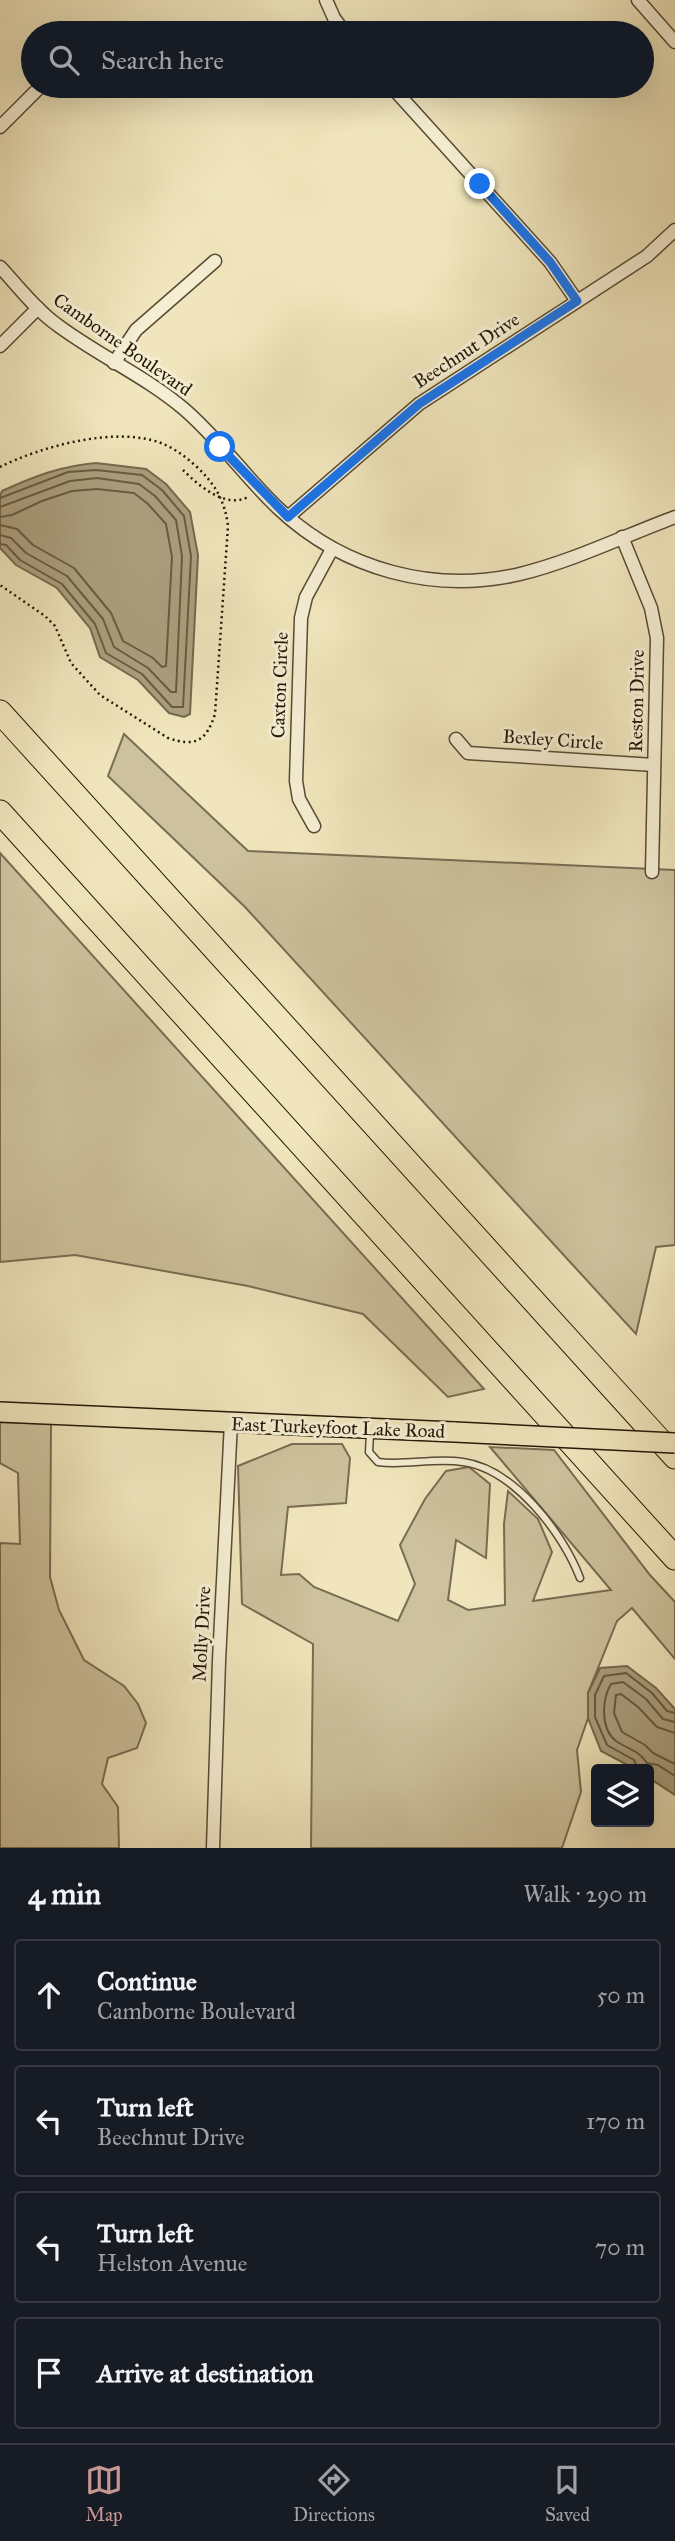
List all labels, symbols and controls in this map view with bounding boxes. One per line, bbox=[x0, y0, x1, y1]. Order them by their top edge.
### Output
search box bbox=[21, 21, 654, 98]
icon: search bbox=[45, 41, 83, 79]
text: Search here bbox=[101, 44, 224, 76]
route end bbox=[464, 168, 495, 199]
street label: Camborne Boulevard bbox=[49, 288, 197, 401]
street label: Beechnut Drive bbox=[409, 308, 524, 393]
route start bbox=[204, 431, 235, 462]
street label: Caxton Circle bbox=[266, 631, 293, 739]
street label: Reston Drive bbox=[624, 649, 649, 753]
street label: Bexley Circle bbox=[502, 725, 604, 754]
street label: East Turkeyfoot Lake Road bbox=[230, 1412, 446, 1443]
street label: Molly Drive bbox=[188, 1585, 215, 1683]
map controls bbox=[591, 1764, 654, 1827]
button: layers bbox=[591, 1764, 654, 1827]
text: 4 min bbox=[28, 1876, 101, 1912]
text: Walk · 290 m bbox=[523, 1880, 647, 1908]
text: Continue bbox=[97, 1965, 197, 1997]
icon: ahead bbox=[30, 1976, 68, 2014]
text: 50 m bbox=[597, 1981, 645, 2009]
text: Camborne Boulevard bbox=[97, 1997, 296, 2025]
text: Turn left bbox=[97, 2091, 193, 2123]
icon: left bbox=[30, 2102, 68, 2140]
text: 170 m bbox=[586, 2107, 645, 2135]
text: Beechnut Drive bbox=[97, 2123, 245, 2151]
text: Turn left bbox=[97, 2217, 193, 2249]
icon: left bbox=[30, 2228, 68, 2266]
text: 70 m bbox=[595, 2233, 645, 2261]
text: Helston Avenue bbox=[97, 2249, 247, 2277]
icon: arrive bbox=[30, 2354, 68, 2392]
text: Arrive at destination bbox=[97, 2357, 314, 2389]
tab: Map bbox=[85, 2461, 123, 2526]
tab: Directions bbox=[293, 2461, 375, 2526]
tab: Saved bbox=[545, 2461, 590, 2526]

